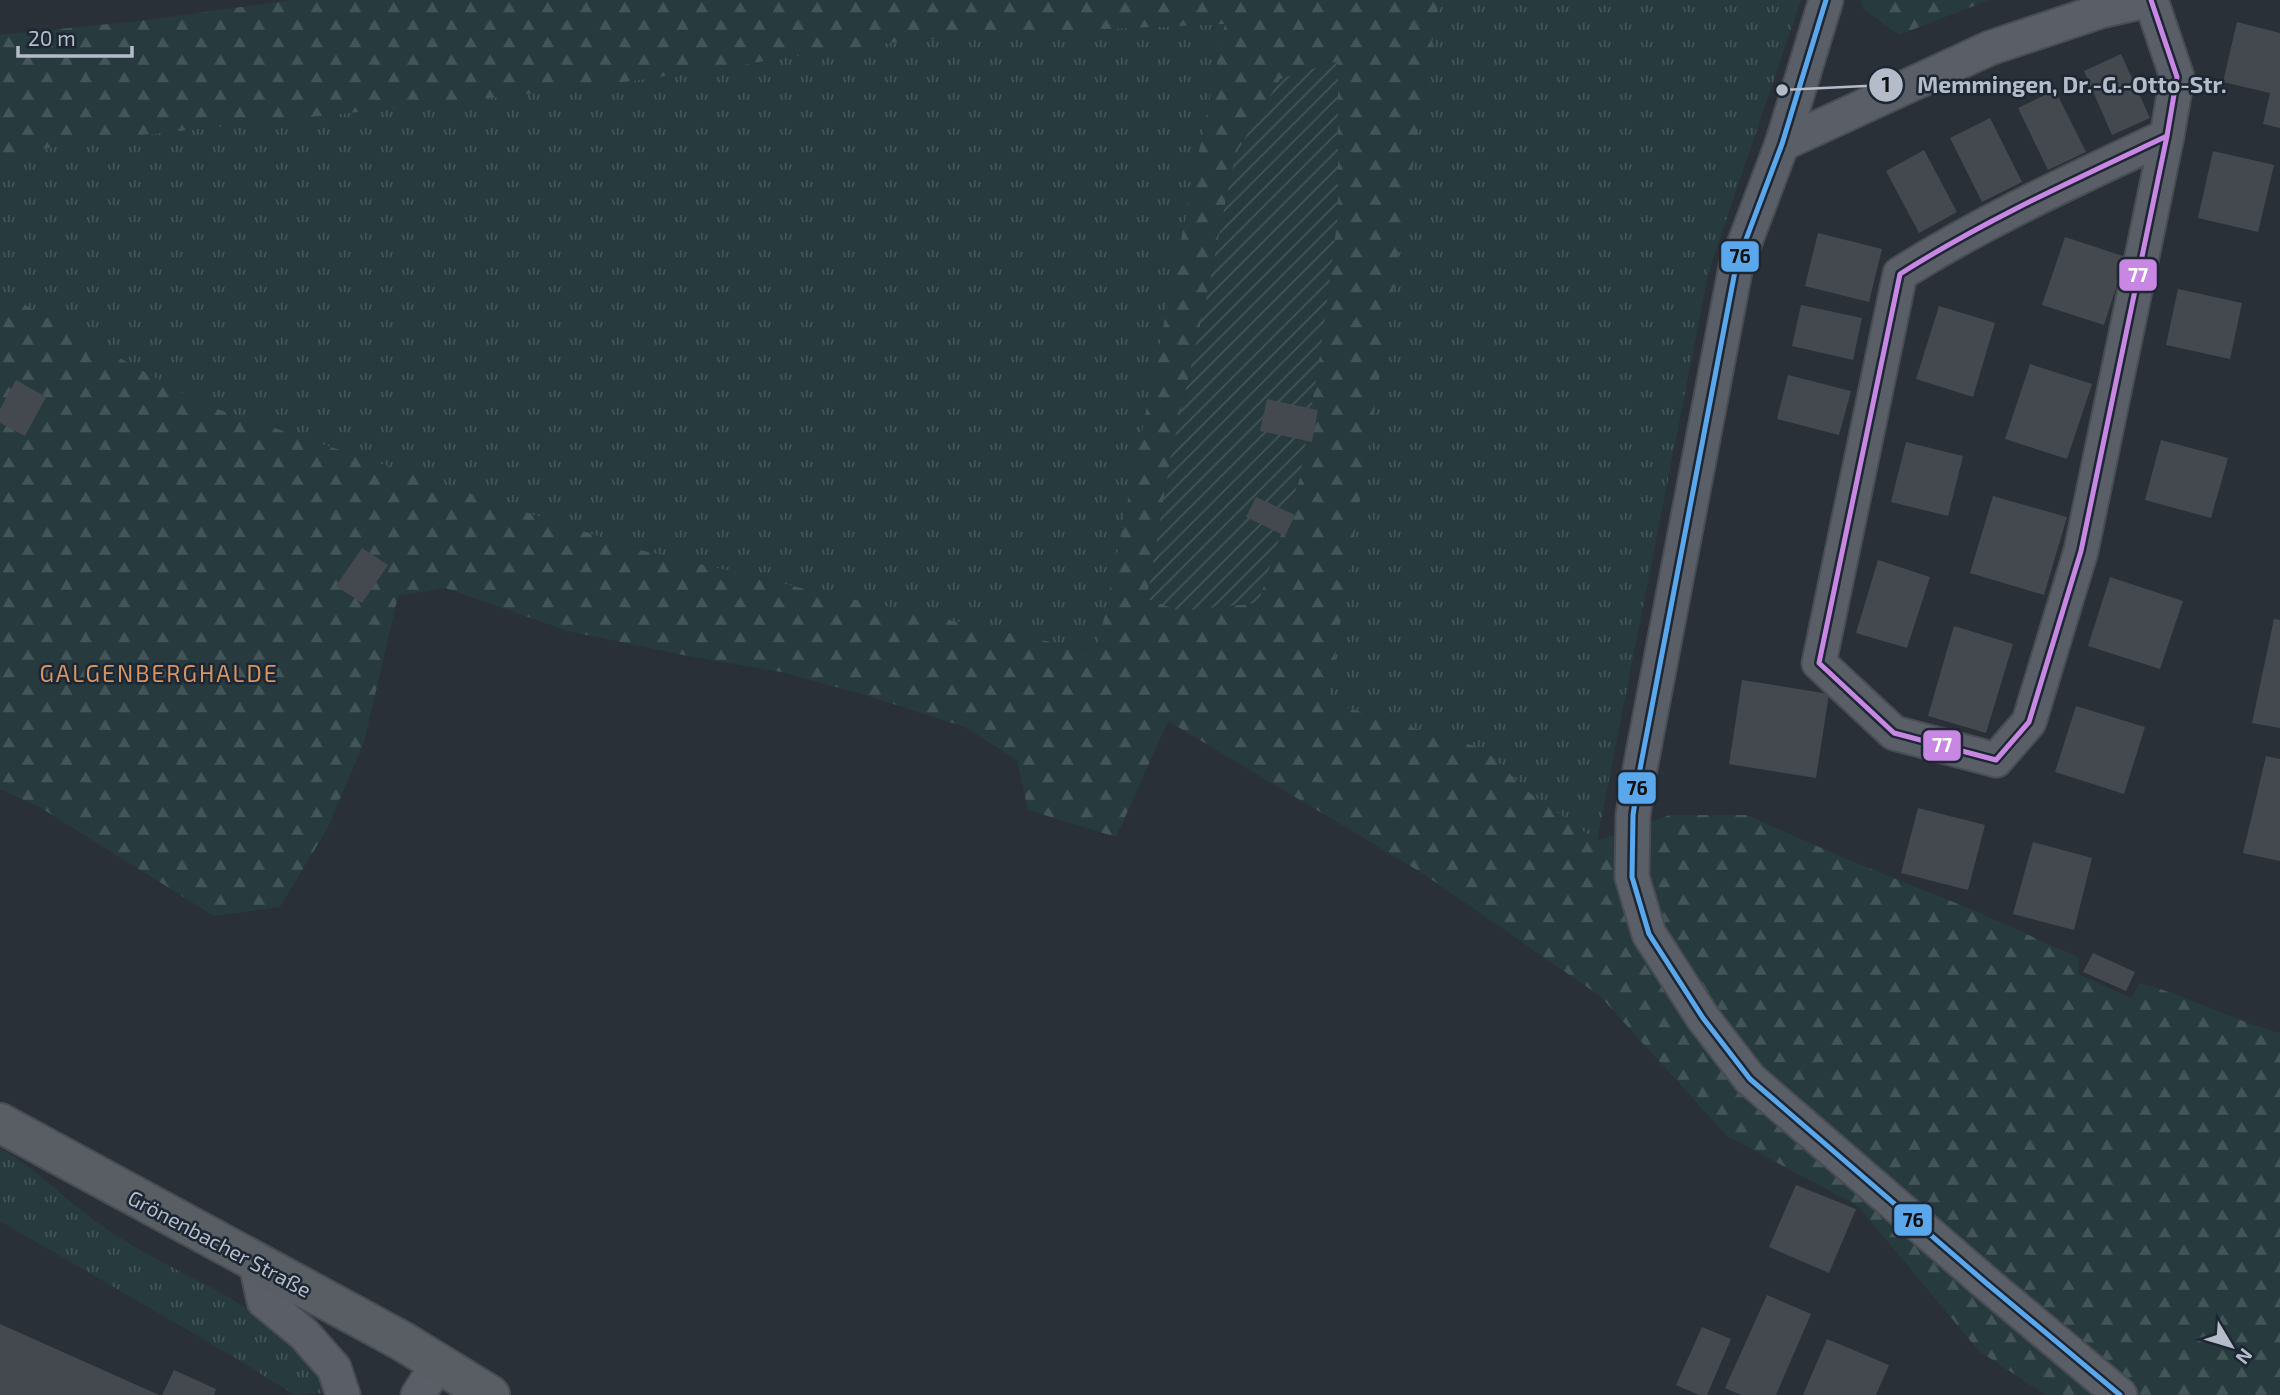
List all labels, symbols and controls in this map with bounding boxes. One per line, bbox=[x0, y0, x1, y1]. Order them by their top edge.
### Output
scale bar bbox=[18, 14, 131, 58]
text: 20 m bbox=[28, 25, 76, 50]
callout: Memmingen, Dr.-G.-Otto-Str. bbox=[1868, 63, 2241, 107]
text: Memmingen, Dr.-G.-Otto-Str. bbox=[1917, 70, 2227, 98]
text: 1 bbox=[1881, 71, 1891, 96]
line badge: 76 bbox=[1720, 240, 1760, 273]
text: 76 bbox=[1729, 244, 1751, 267]
line badge: 77 bbox=[2118, 258, 2158, 292]
text: 77 bbox=[2128, 263, 2148, 286]
district label: GALGENBERGHALDE bbox=[39, 659, 279, 687]
line badge: 77 bbox=[1922, 729, 1962, 762]
text: 77 bbox=[1932, 733, 1952, 756]
line badge: 76 bbox=[1617, 771, 1657, 805]
text: 76 bbox=[1626, 776, 1648, 799]
street label: Grönenbacher Straße bbox=[124, 1184, 316, 1302]
line badge: 76 bbox=[1893, 1203, 1933, 1237]
text: 76 bbox=[1902, 1208, 1924, 1231]
north arrow bbox=[2196, 1311, 2266, 1381]
text: N bbox=[2232, 1344, 2258, 1369]

